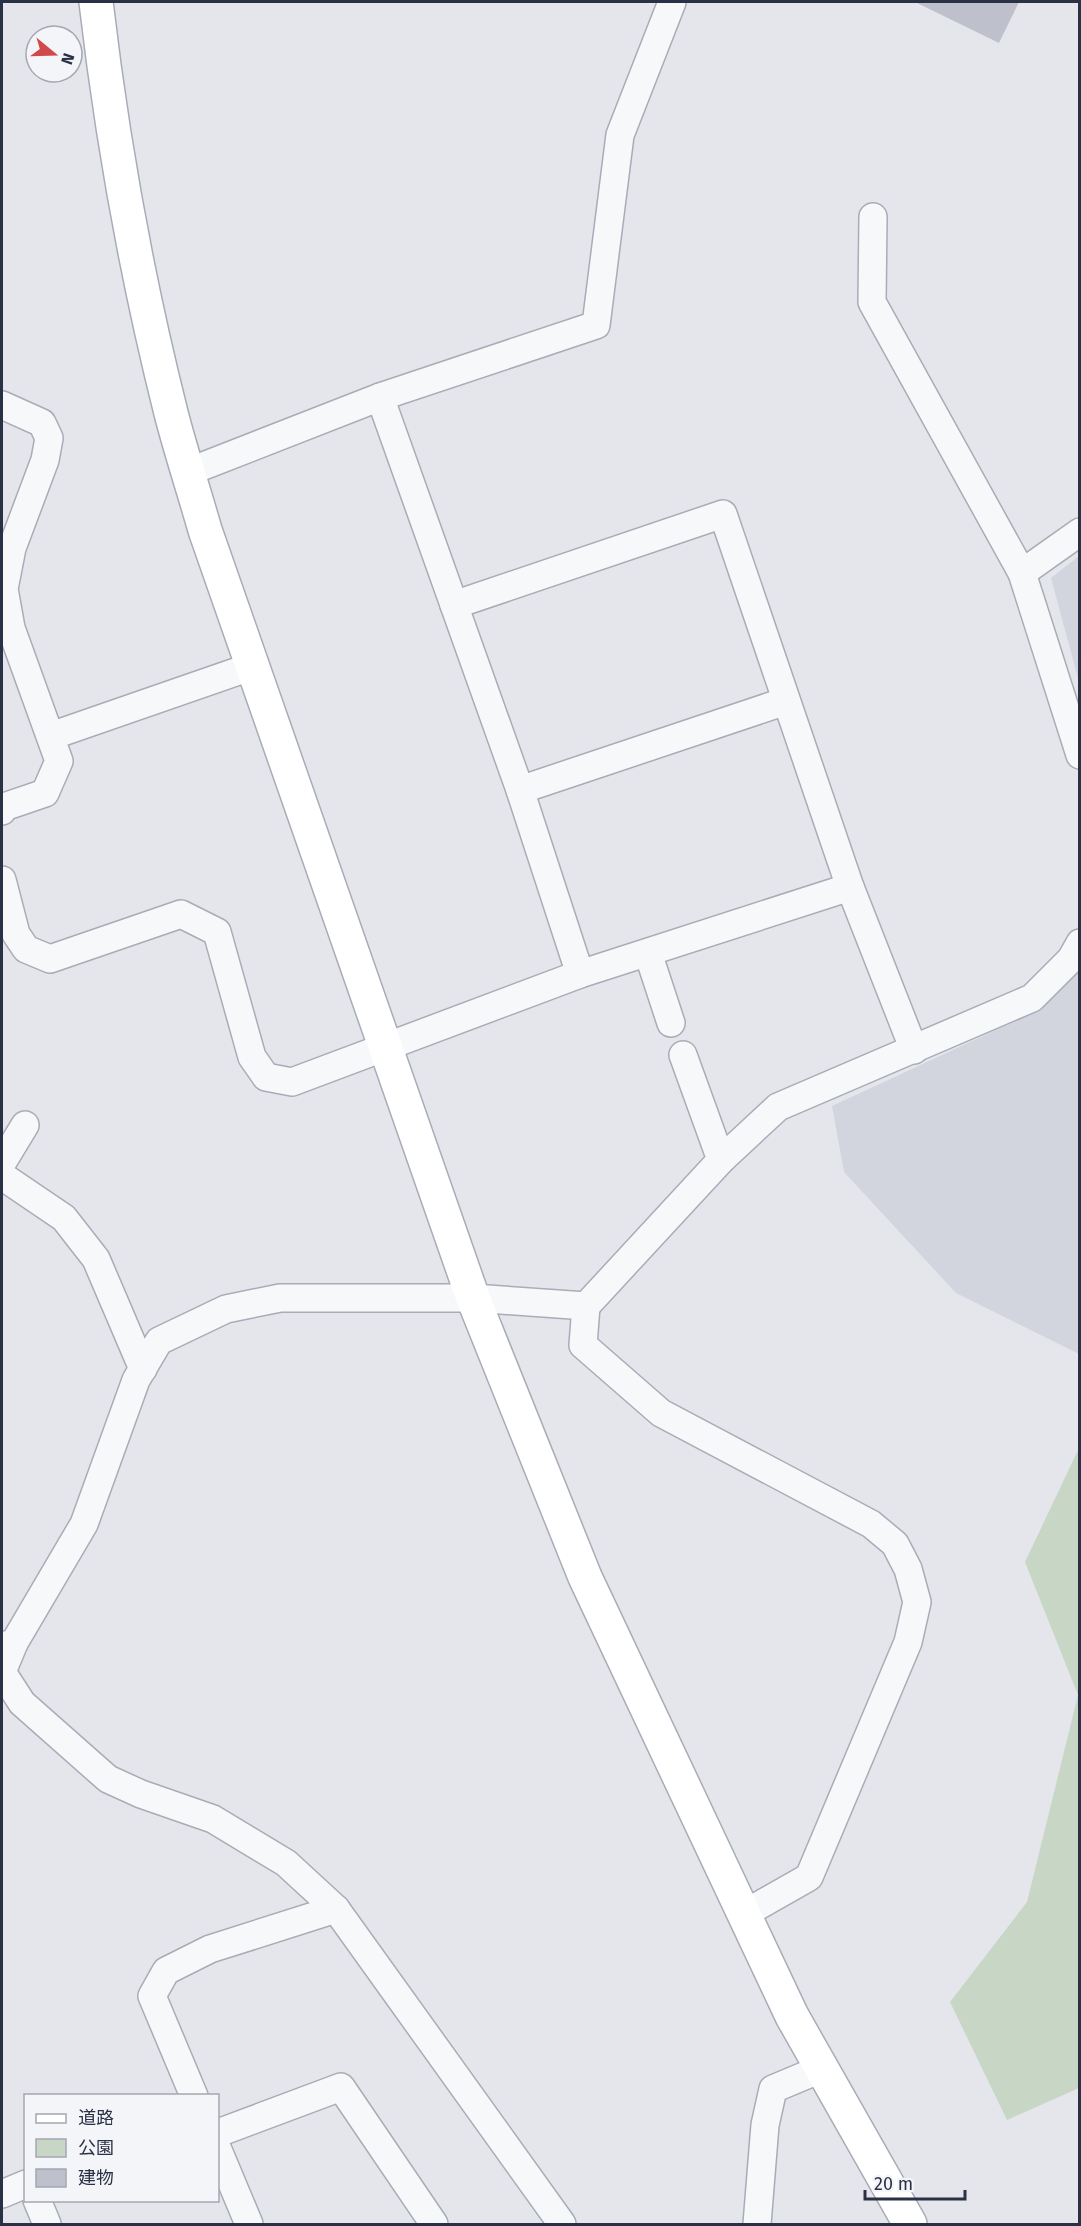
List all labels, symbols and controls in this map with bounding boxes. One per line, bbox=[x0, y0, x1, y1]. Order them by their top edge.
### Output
north arrow bbox=[24, 24, 84, 84]
text: N bbox=[57, 51, 78, 67]
legend bbox=[24, 2094, 219, 2202]
text: 道路 bbox=[78, 2107, 114, 2129]
text: 公園 bbox=[78, 2137, 114, 2159]
scale bar bbox=[865, 2163, 966, 2201]
text: 建物 bbox=[78, 2167, 114, 2189]
text: 20 m bbox=[874, 2173, 913, 2195]

